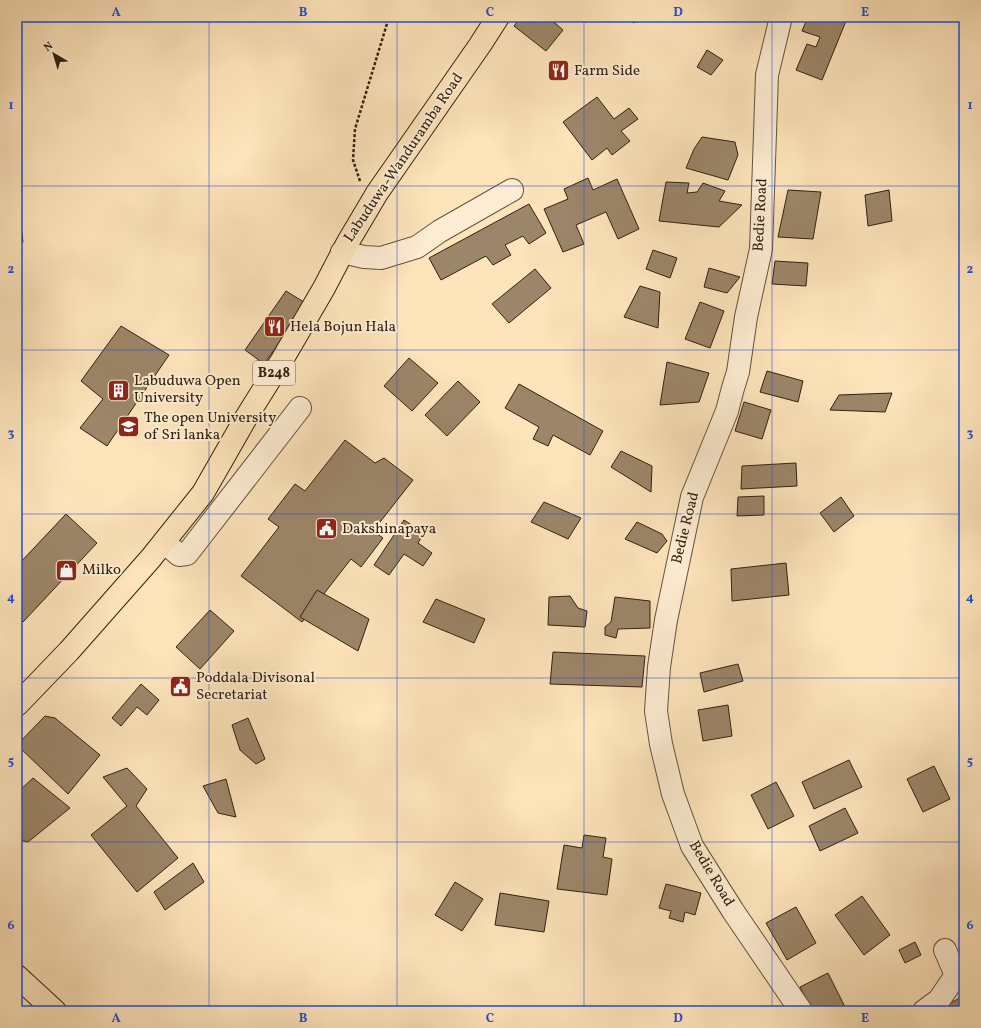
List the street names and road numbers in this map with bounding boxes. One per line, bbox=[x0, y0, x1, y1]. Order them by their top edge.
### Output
street label: Labuduwa-Wanduramba Road bbox=[339, 69, 469, 247]
street label: Bedie Road bbox=[749, 178, 773, 252]
road number: B248 bbox=[253, 361, 295, 385]
street label: Bedie Road bbox=[667, 490, 705, 566]
street label: Bedie Road bbox=[683, 837, 739, 911]

